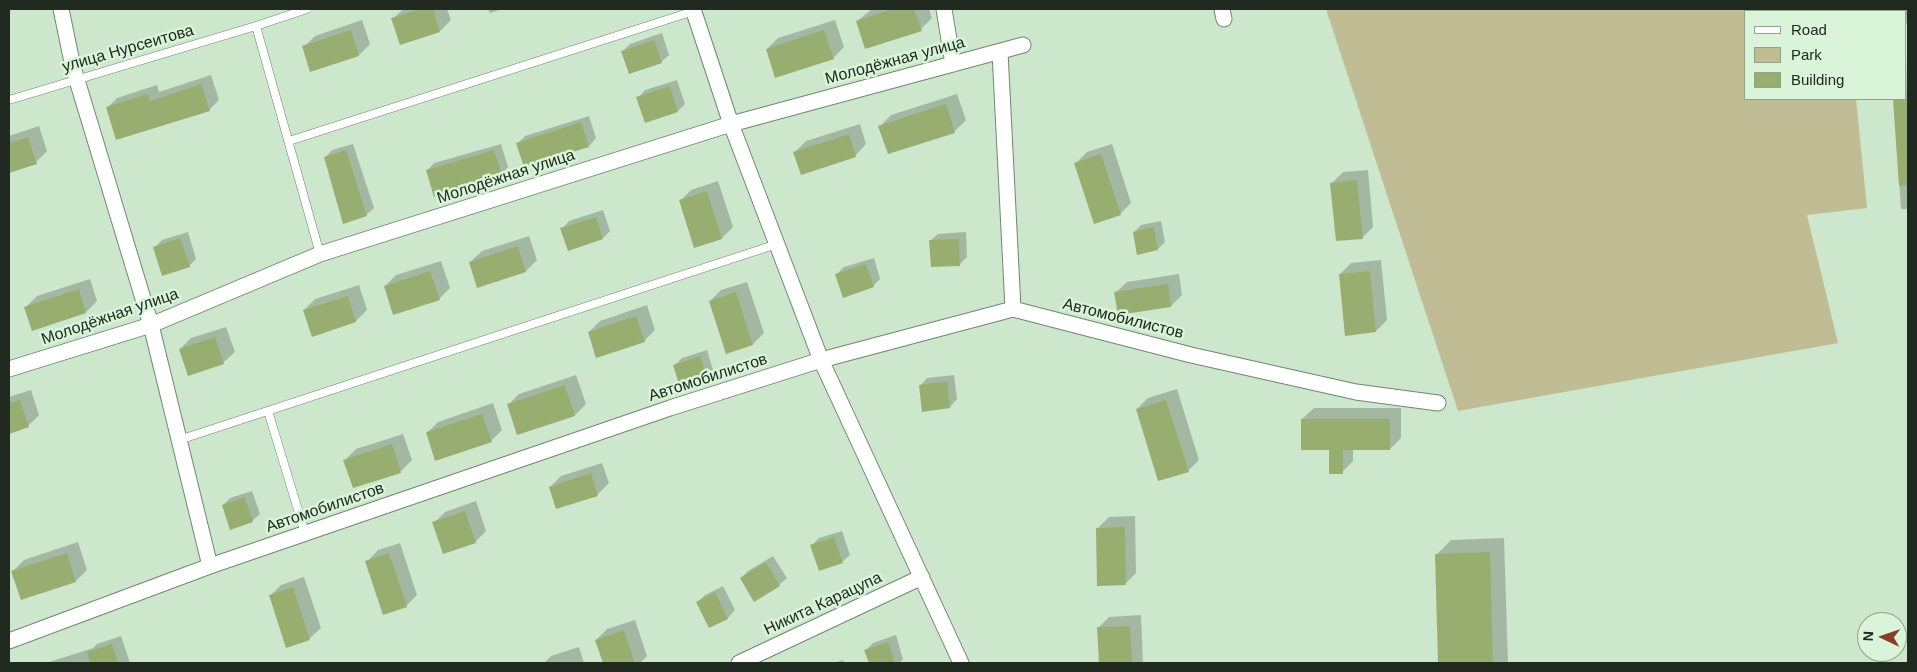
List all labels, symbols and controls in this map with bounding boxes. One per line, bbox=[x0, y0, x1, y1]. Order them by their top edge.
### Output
legend bbox=[1744, 10, 1907, 100]
street label: улица Нурсеитова bbox=[60, 21, 196, 77]
text: Road bbox=[1791, 21, 1827, 38]
street label: Молодёжная улица bbox=[823, 33, 967, 89]
text: Park bbox=[1791, 46, 1822, 63]
text: Building bbox=[1791, 71, 1844, 88]
street label: Молодёжная улица bbox=[435, 146, 577, 208]
street label: Молодёжная улица bbox=[39, 285, 181, 349]
street label: Автомобилистов bbox=[1061, 295, 1185, 343]
street label: Автомобилистов bbox=[646, 350, 770, 406]
street label: Автомобилистов bbox=[263, 479, 387, 537]
street label: Никита Карацупа bbox=[761, 568, 885, 640]
north arrow bbox=[1857, 612, 1907, 662]
text: N bbox=[1860, 631, 1876, 642]

